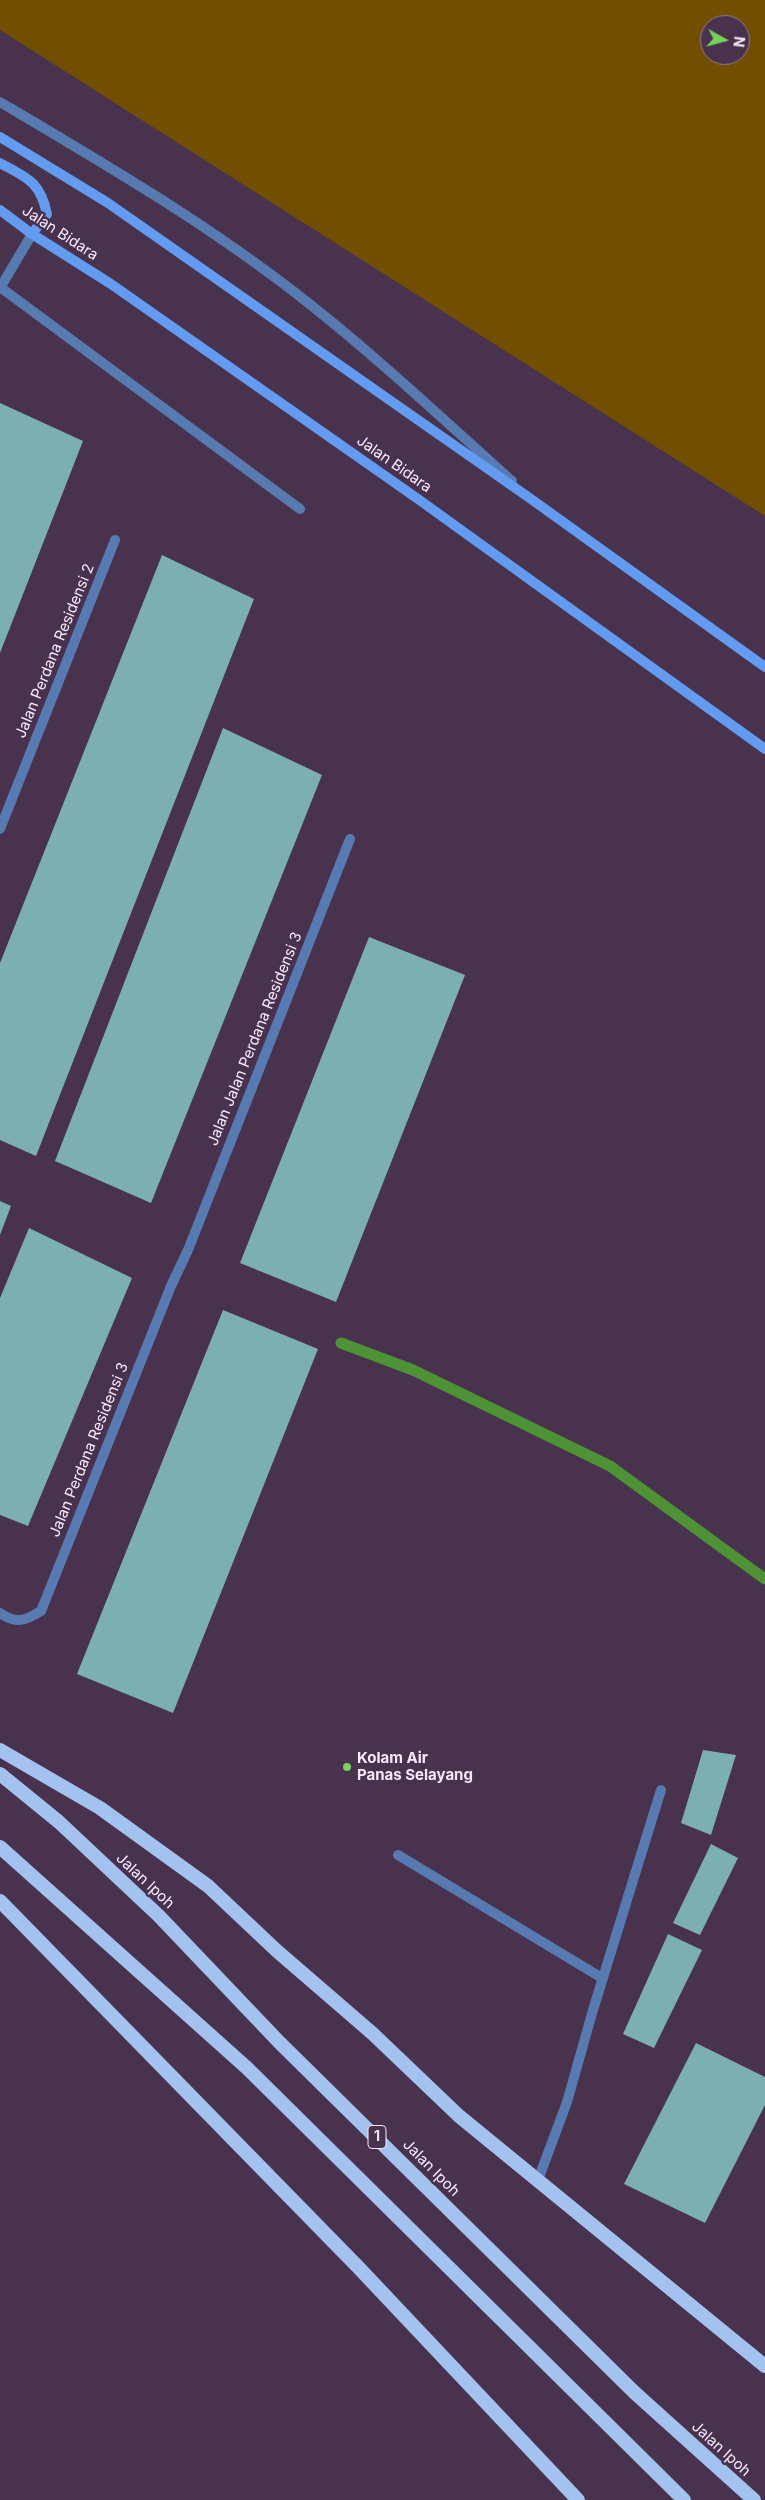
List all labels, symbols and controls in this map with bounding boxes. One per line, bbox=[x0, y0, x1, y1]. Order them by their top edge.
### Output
north arrow bbox=[700, 15, 750, 65]
text: N bbox=[730, 35, 748, 48]
street label: Jalan Bidara bbox=[19, 202, 101, 264]
street label: Jalan Bidara bbox=[353, 432, 435, 496]
street label: Jalan Perdana Residensi 2 bbox=[12, 561, 98, 741]
street label: Jalan Jalan Perdana Residensi 3 bbox=[204, 930, 306, 1148]
street label: Jalan Perdana Residensi 3 bbox=[46, 1360, 132, 1540]
place label: Kolam Air Panas Selayang bbox=[357, 1749, 473, 1784]
marker: Kolam Air Panas Selayang bbox=[341, 1761, 353, 1773]
street label: Jalan Ipoh bbox=[112, 1849, 178, 1913]
road number: 1 bbox=[368, 2126, 386, 2148]
street label: Jalan Ipoh bbox=[399, 2136, 463, 2200]
street label: Jalan Ipoh bbox=[688, 2418, 754, 2480]

